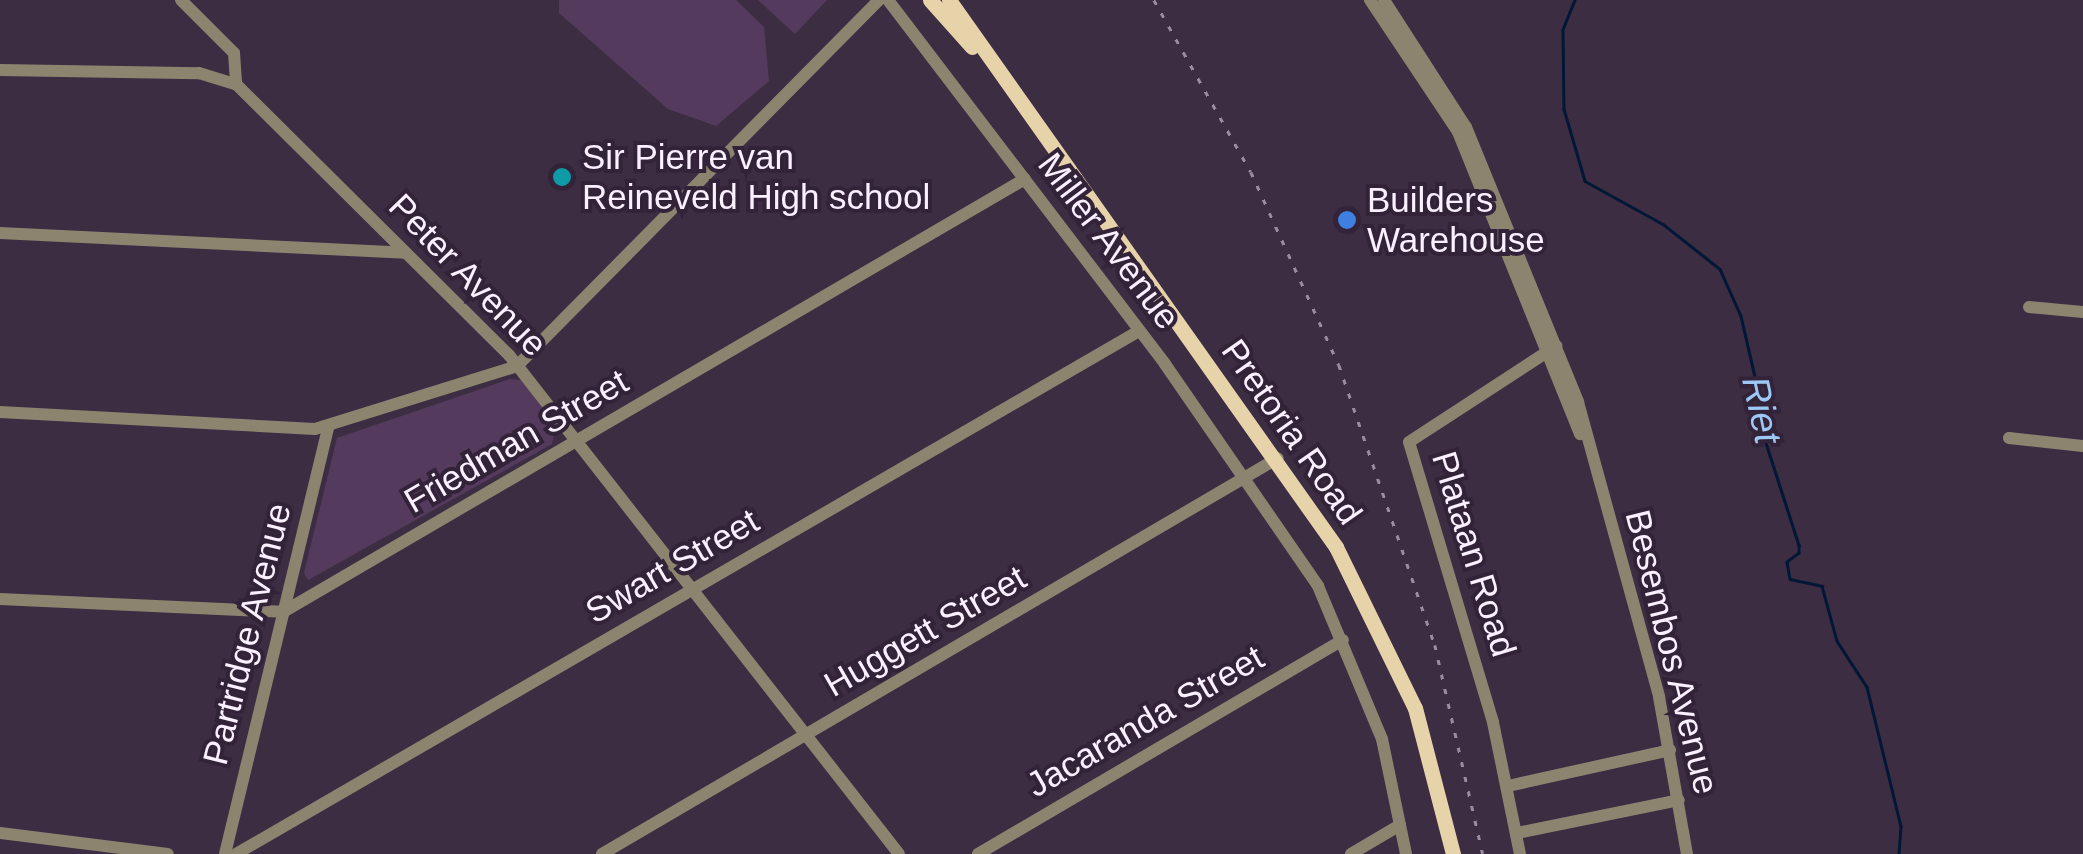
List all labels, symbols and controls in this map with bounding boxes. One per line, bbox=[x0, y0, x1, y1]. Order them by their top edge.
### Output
place label: Sir Pierre van Reineveld High school bbox=[582, 136, 930, 218]
street label: Miller Avenue bbox=[1029, 144, 1189, 338]
marker: Sir Pierre van Reineveld High school bbox=[551, 166, 573, 188]
place label: Builders Warehouse bbox=[1367, 179, 1545, 261]
street label: Peter Avenue bbox=[379, 184, 557, 366]
marker: Builders Warehouse bbox=[1336, 209, 1358, 231]
street label: Pretoria Road bbox=[1213, 332, 1371, 532]
street label: Friedman Street bbox=[397, 360, 635, 522]
water label: Riet bbox=[1732, 372, 1790, 448]
street label: Plataan Road bbox=[1423, 446, 1525, 662]
street label: Partridge Avenue bbox=[194, 498, 300, 770]
street label: Swart Street bbox=[578, 500, 766, 632]
street label: Besembos Avenue bbox=[1616, 505, 1728, 799]
street label: Huggett Street bbox=[817, 556, 1033, 706]
street label: Jacaranda Street bbox=[1019, 636, 1271, 806]

